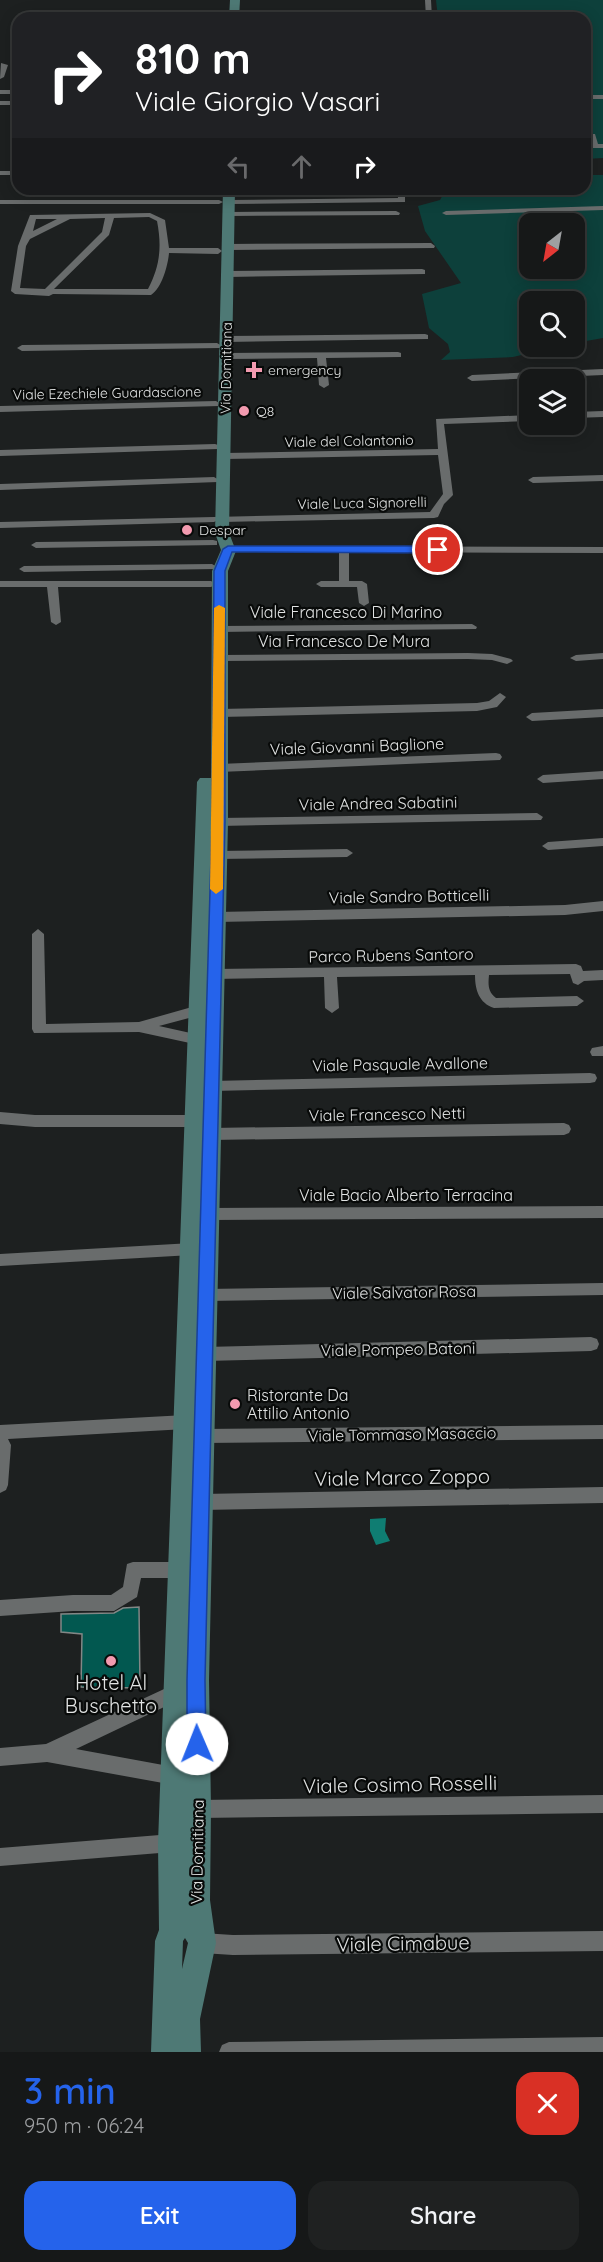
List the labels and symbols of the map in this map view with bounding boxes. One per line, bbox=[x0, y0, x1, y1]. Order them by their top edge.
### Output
north arrow bbox=[519, 213, 585, 279]
street label: Via Domitiana bbox=[216, 322, 236, 414]
marker: emergency bbox=[245, 361, 263, 379]
place label: emergency bbox=[268, 361, 341, 379]
street label: Viale Ezechiele Guardascione bbox=[13, 382, 201, 404]
place label: Q8 bbox=[256, 402, 274, 420]
marker: Q8 bbox=[237, 404, 251, 418]
street label: Viale del Colantonio bbox=[284, 431, 414, 451]
street label: Viale Luca Signorelli bbox=[297, 493, 427, 513]
place label: Despar bbox=[199, 521, 247, 539]
marker: Despar bbox=[180, 523, 194, 537]
pin bbox=[412, 524, 463, 575]
street label: Viale Francesco Di Marino bbox=[250, 602, 442, 622]
street label: Via Francesco De Mura bbox=[258, 631, 430, 651]
street label: Viale Giovanni Baglione bbox=[270, 733, 444, 759]
street label: Viale Andrea Sabatini bbox=[299, 792, 457, 814]
street label: Viale Sandro Botticelli bbox=[329, 885, 489, 907]
street label: Parco Rubens Santoro bbox=[308, 944, 474, 966]
street label: Viale Pasquale Avallone bbox=[312, 1052, 488, 1076]
street label: Viale Francesco Netti bbox=[309, 1103, 465, 1125]
street label: Viale Bacio Alberto Terracina bbox=[299, 1185, 513, 1205]
street label: Viale Salvator Rosa bbox=[332, 1281, 476, 1303]
street label: Viale Pompeo Batoni bbox=[320, 1338, 476, 1360]
place label: Ristorante Da Attilio Antonio bbox=[247, 1385, 350, 1423]
marker: Ristorante Da Attilio Antonio bbox=[228, 1397, 242, 1411]
street label: Viale Tommaso Masaccio bbox=[308, 1422, 496, 1446]
street label: Viale Marco Zoppo bbox=[314, 1463, 490, 1491]
marker: Hotel Al Buschetto bbox=[104, 1654, 118, 1668]
place label: Hotel Al Buschetto bbox=[65, 1670, 157, 1718]
position arrow bbox=[165, 1712, 229, 1776]
street label: Viale Cosimo Rosselli bbox=[303, 1770, 497, 1798]
street label: Via Domitiana bbox=[186, 1799, 208, 1905]
street label: Viale Cimabue bbox=[336, 1929, 470, 1957]

